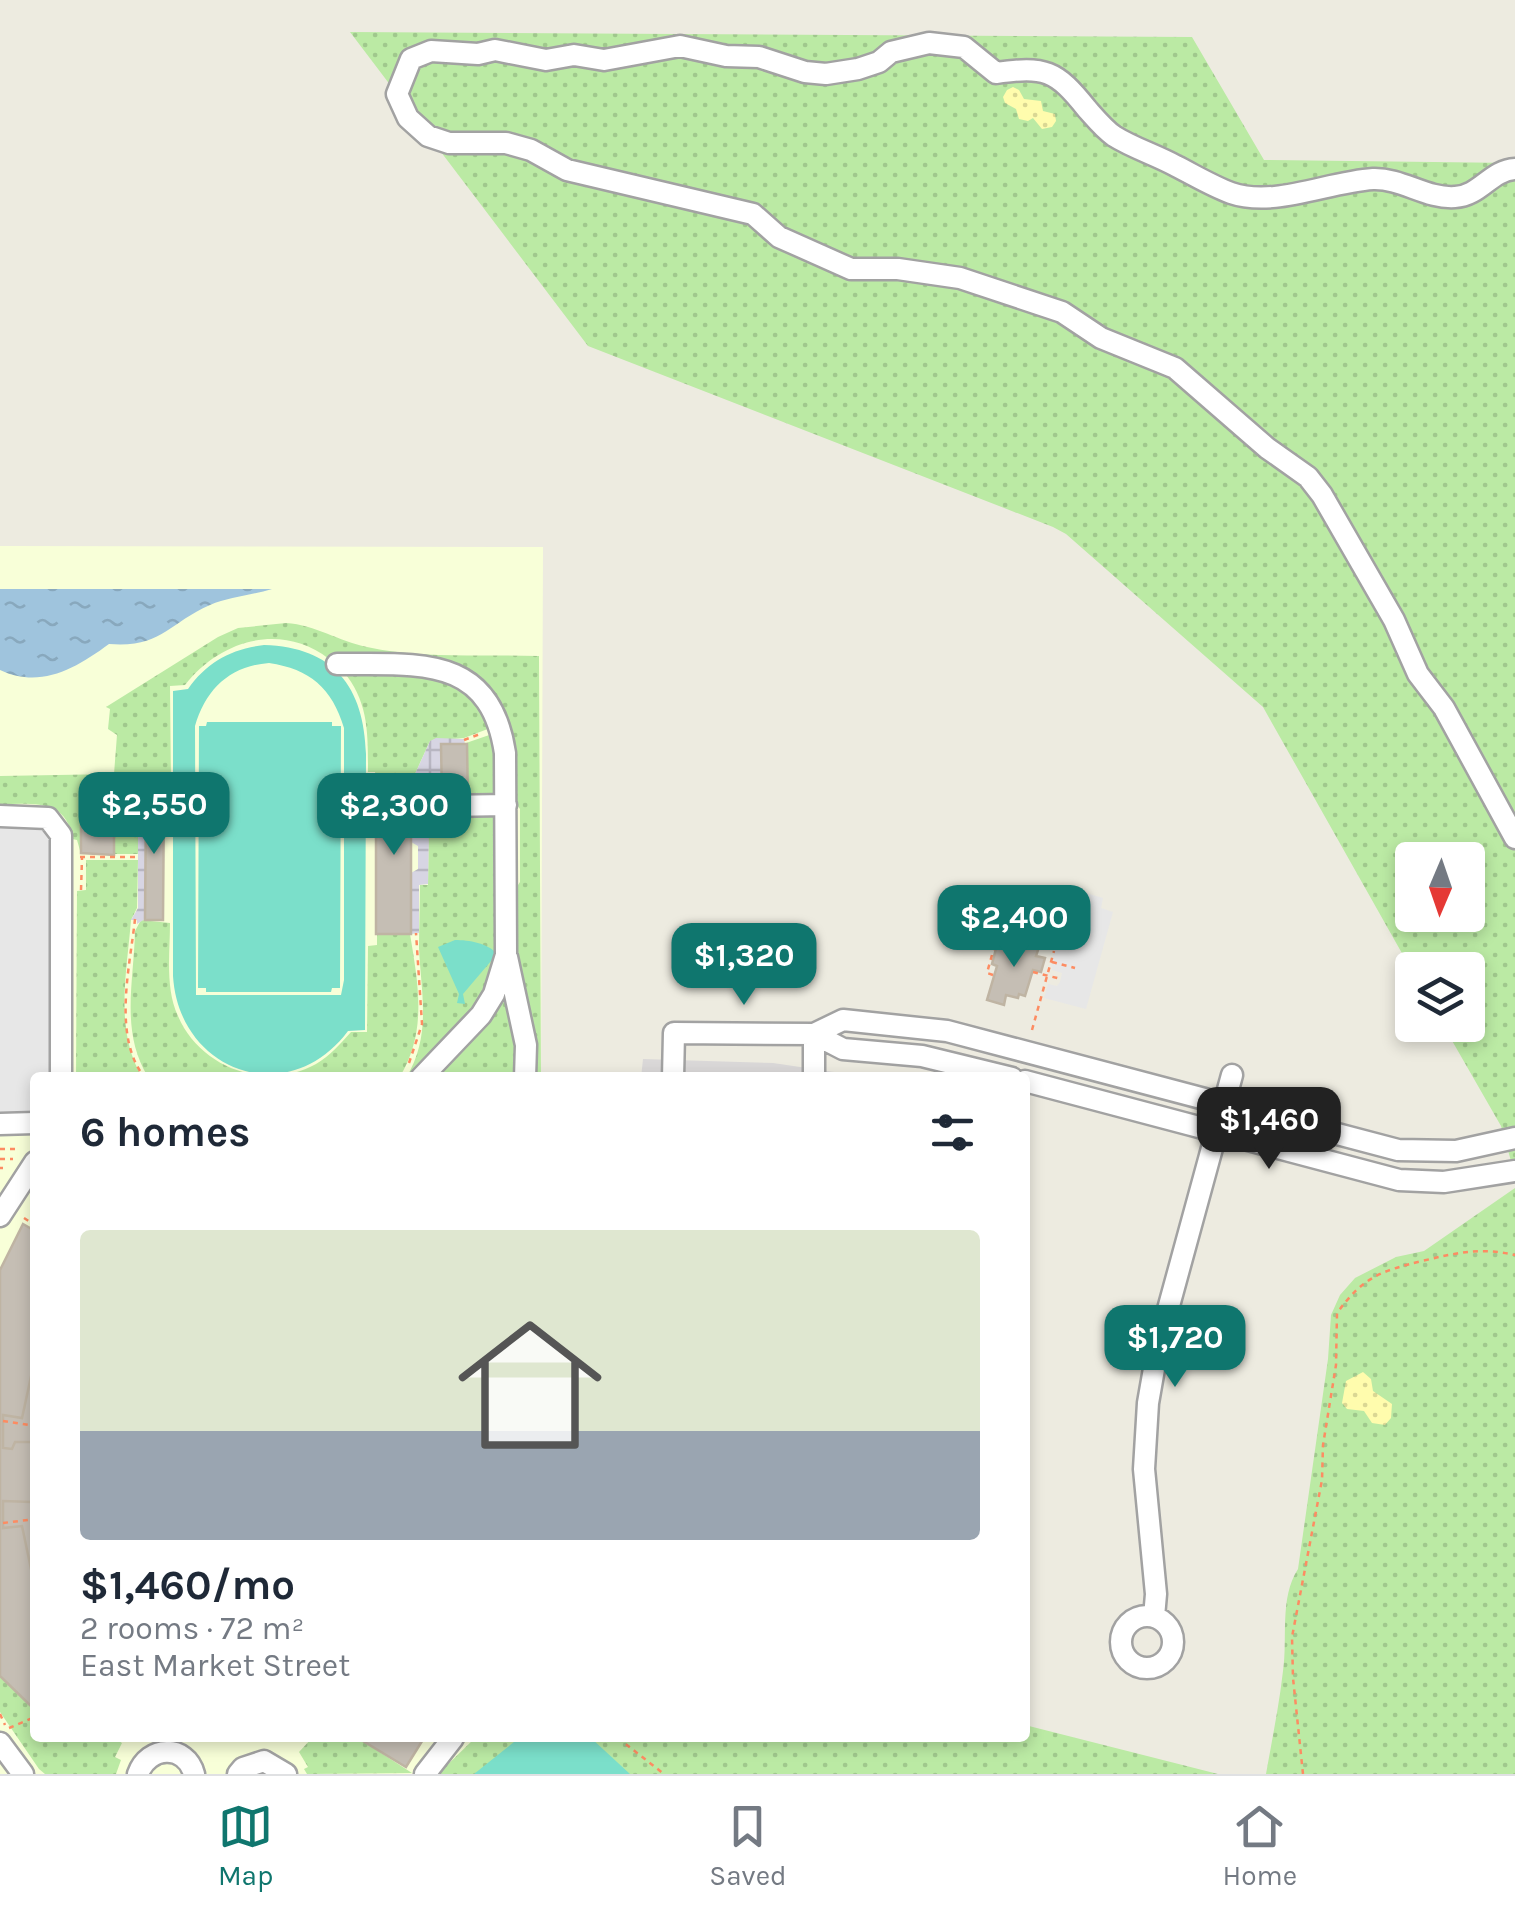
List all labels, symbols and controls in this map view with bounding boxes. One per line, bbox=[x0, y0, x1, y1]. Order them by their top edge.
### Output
pin: $2,550 bbox=[73, 772, 235, 857]
pin: $2,300 bbox=[313, 773, 475, 858]
text: $2,550 bbox=[101, 786, 208, 823]
text: $2,300 bbox=[339, 787, 449, 824]
north arrow bbox=[1395, 842, 1485, 932]
map controls bbox=[1395, 842, 1485, 1042]
pin: $2,400 bbox=[933, 885, 1095, 970]
text: $2,400 bbox=[959, 899, 1069, 936]
pin: $1,320 bbox=[663, 923, 825, 1008]
text: $1,320 bbox=[693, 937, 795, 974]
button: layers bbox=[1395, 952, 1485, 1042]
pin: $1,460 bbox=[1188, 1087, 1350, 1172]
text: $1,460 bbox=[1219, 1101, 1319, 1138]
icon: filters bbox=[925, 1105, 980, 1160]
text: 6 homes bbox=[80, 1107, 250, 1157]
icon: home bbox=[440, 1295, 620, 1475]
pin: $1,720 bbox=[1094, 1305, 1256, 1390]
text: $1,720 bbox=[1126, 1319, 1224, 1356]
text: $1,460/mo bbox=[80, 1560, 295, 1610]
text: 2 rooms · 72 m² bbox=[80, 1610, 304, 1647]
text: East Market Street bbox=[80, 1647, 350, 1684]
tab: Map bbox=[218, 1799, 273, 1892]
tab: Saved bbox=[709, 1799, 787, 1892]
tab: Home bbox=[1222, 1799, 1297, 1892]

